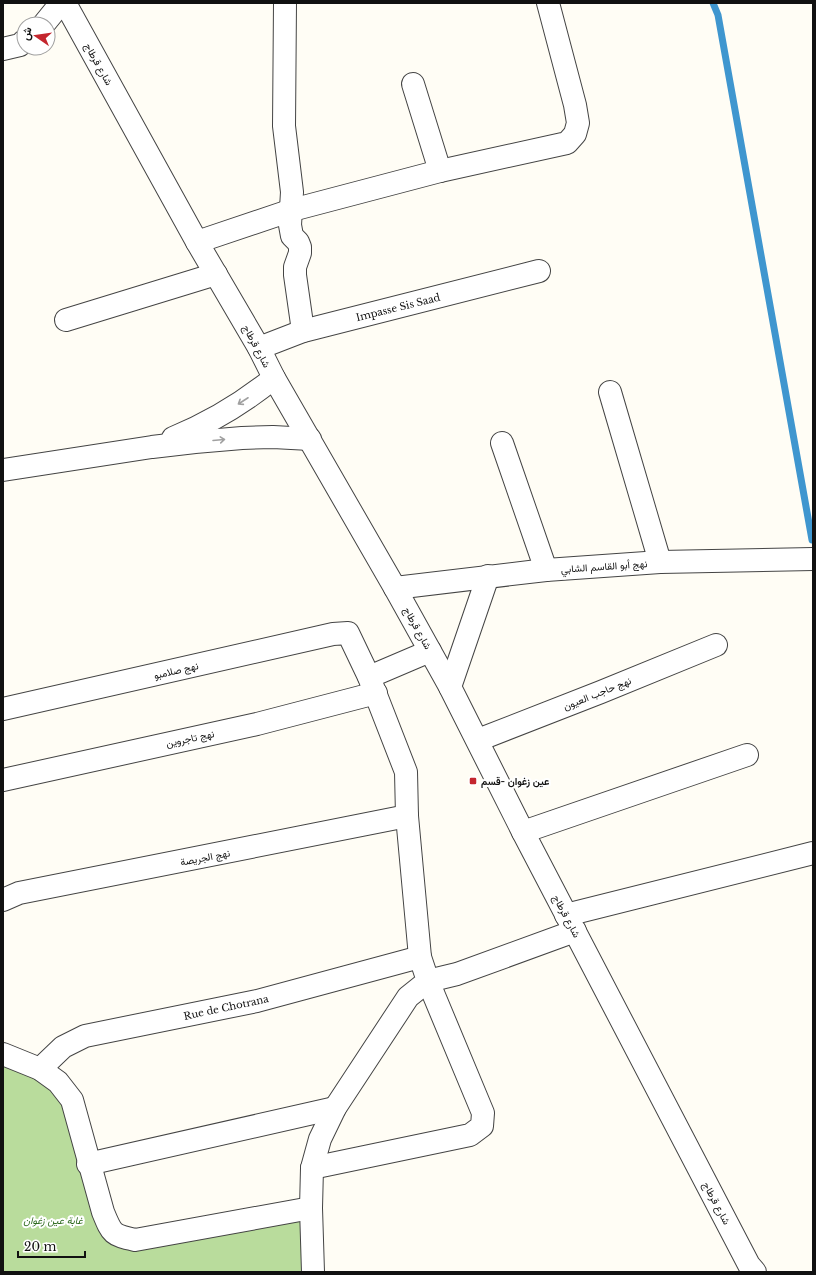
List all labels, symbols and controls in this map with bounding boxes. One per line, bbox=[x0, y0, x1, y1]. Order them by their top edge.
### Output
north arrow bbox=[16, 16, 56, 56]
text: ش bbox=[18, 26, 35, 42]
street label: شارع قرطاج bbox=[82, 41, 116, 88]
street label: Impasse Sis Saad bbox=[355, 291, 442, 324]
street label: شارع قرطاج bbox=[240, 323, 273, 370]
one-way arrow bbox=[237, 398, 249, 406]
one-way arrow bbox=[212, 436, 225, 444]
street label: نهج أبو القاسم الشابي bbox=[560, 557, 648, 578]
street label: شارع قرطاج bbox=[401, 605, 435, 652]
street label: نهج صلامبو bbox=[153, 659, 200, 682]
street label: نهج حاجب العيون bbox=[561, 674, 633, 713]
street label: نهج تاجروين bbox=[165, 727, 216, 750]
place label: عين زغوان -قسم bbox=[481, 775, 549, 788]
marker: عين زغوان -قسم bbox=[468, 776, 478, 786]
street label: نهج الجريصة bbox=[179, 846, 231, 869]
street label: شارع قرطاج bbox=[550, 893, 583, 940]
street label: Rue de Chotrana bbox=[182, 992, 270, 1023]
street label: شارع قرطاج bbox=[700, 1180, 733, 1227]
park label: غابة عين زغوان bbox=[23, 1214, 83, 1227]
scale bar bbox=[18, 1233, 85, 1259]
text: 20 m bbox=[24, 1239, 56, 1254]

